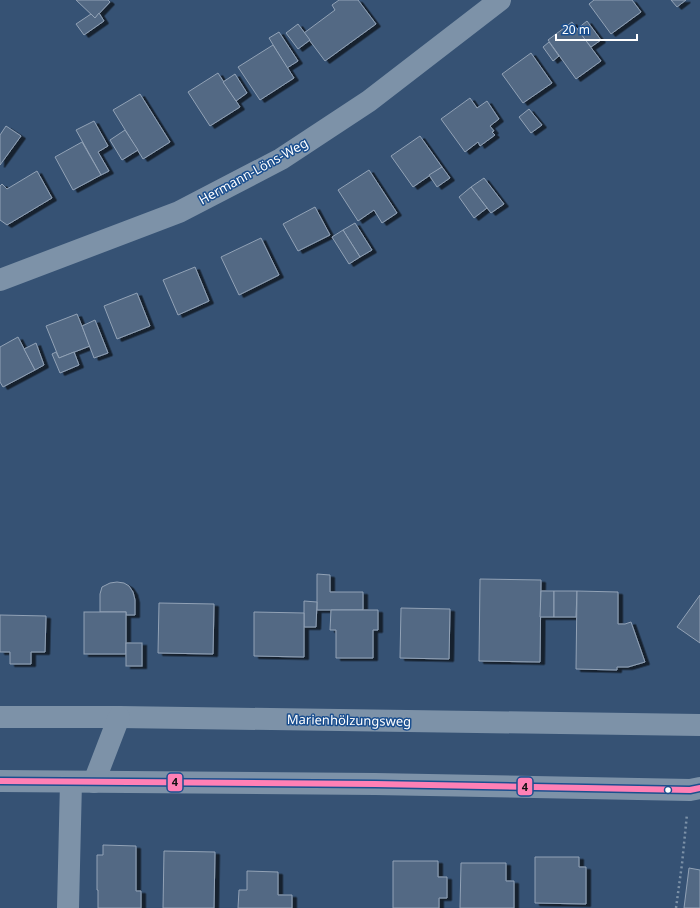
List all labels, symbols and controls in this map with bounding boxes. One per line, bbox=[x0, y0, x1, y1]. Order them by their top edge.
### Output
scale bar bbox=[556, 16, 637, 42]
text: 20 m bbox=[562, 21, 590, 38]
street label: Hermann-Löns-Weg bbox=[195, 133, 311, 209]
street label: Marienhölzungsweg bbox=[287, 710, 411, 730]
line badge: 4 bbox=[167, 773, 183, 792]
text: 4 bbox=[172, 774, 179, 789]
line badge: 4 bbox=[517, 777, 533, 796]
text: 4 bbox=[522, 779, 529, 794]
unlabelled marker bbox=[663, 785, 673, 795]

